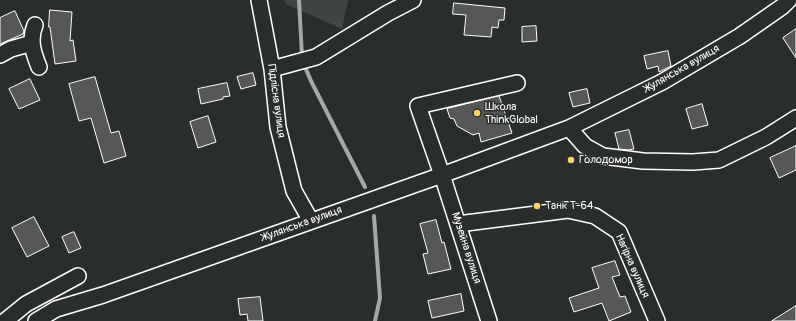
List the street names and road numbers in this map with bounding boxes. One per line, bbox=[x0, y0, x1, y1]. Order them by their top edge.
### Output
street label: Жулянська вулиця bbox=[642, 42, 722, 96]
street label: Підлісна вулиця bbox=[264, 63, 288, 139]
street label: Жулянська вулиця bbox=[260, 203, 344, 245]
street label: Музейна вулиця bbox=[448, 211, 484, 285]
street label: Нагірна вулиця bbox=[612, 232, 652, 300]

